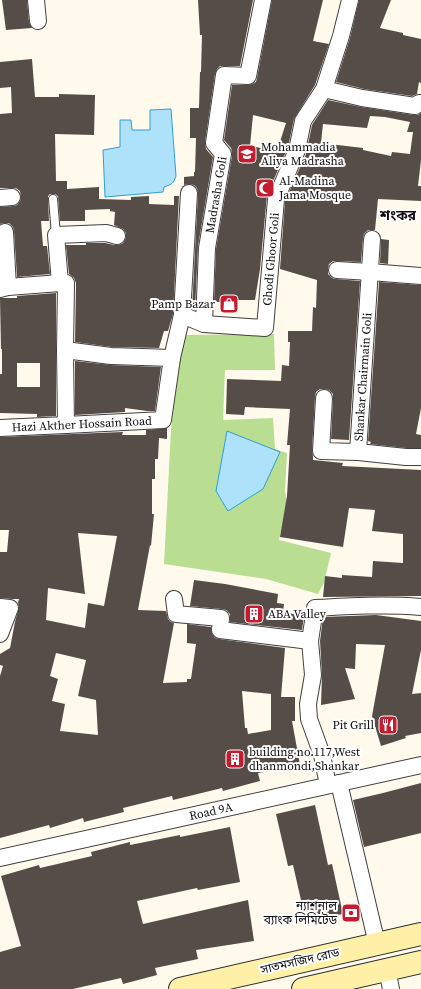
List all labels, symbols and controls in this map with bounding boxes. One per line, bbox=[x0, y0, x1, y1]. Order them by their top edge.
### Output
place label: Mohammadia Aliya Madrasha bbox=[261, 139, 345, 169]
school or university icon: Mohammadia Aliya Madrasha bbox=[236, 143, 258, 165]
street label: Madrasha Goli bbox=[202, 155, 231, 234]
place label: Al-Madina Jama Mosque bbox=[278, 173, 351, 203]
mosque icon: Al-Madina Jama Mosque bbox=[254, 177, 276, 199]
district label: শংকর bbox=[379, 205, 417, 225]
street label: Ghodi Ghoor Goli bbox=[259, 211, 283, 306]
shop icon: Pamp Bazar bbox=[218, 293, 240, 315]
place label: Pamp Bazar bbox=[151, 296, 215, 312]
street label: Shankar Chairmain Goli bbox=[351, 312, 376, 442]
street label: Hazi Akther Hossain Road bbox=[12, 413, 152, 435]
building icon: ABA Valley bbox=[243, 603, 265, 625]
place label: ABA Valley bbox=[268, 606, 327, 622]
restaurant icon: Pit Grill bbox=[377, 714, 399, 736]
place label: Pit Grill bbox=[333, 717, 374, 733]
place label: building no.117,West dhanmondi,Shankar bbox=[249, 744, 360, 774]
building icon: building no.117,West dhanmondi,Shankar bbox=[224, 748, 246, 770]
street label: Road 9A bbox=[188, 799, 234, 824]
place label: ন্যাশনাল ব্যাংক লিমিটেড bbox=[263, 898, 337, 928]
bank icon: ন্যাশনাল ব্যাংক লিমিটেড bbox=[340, 902, 362, 924]
street label: সাতমসজিদ রোড bbox=[258, 944, 341, 978]

